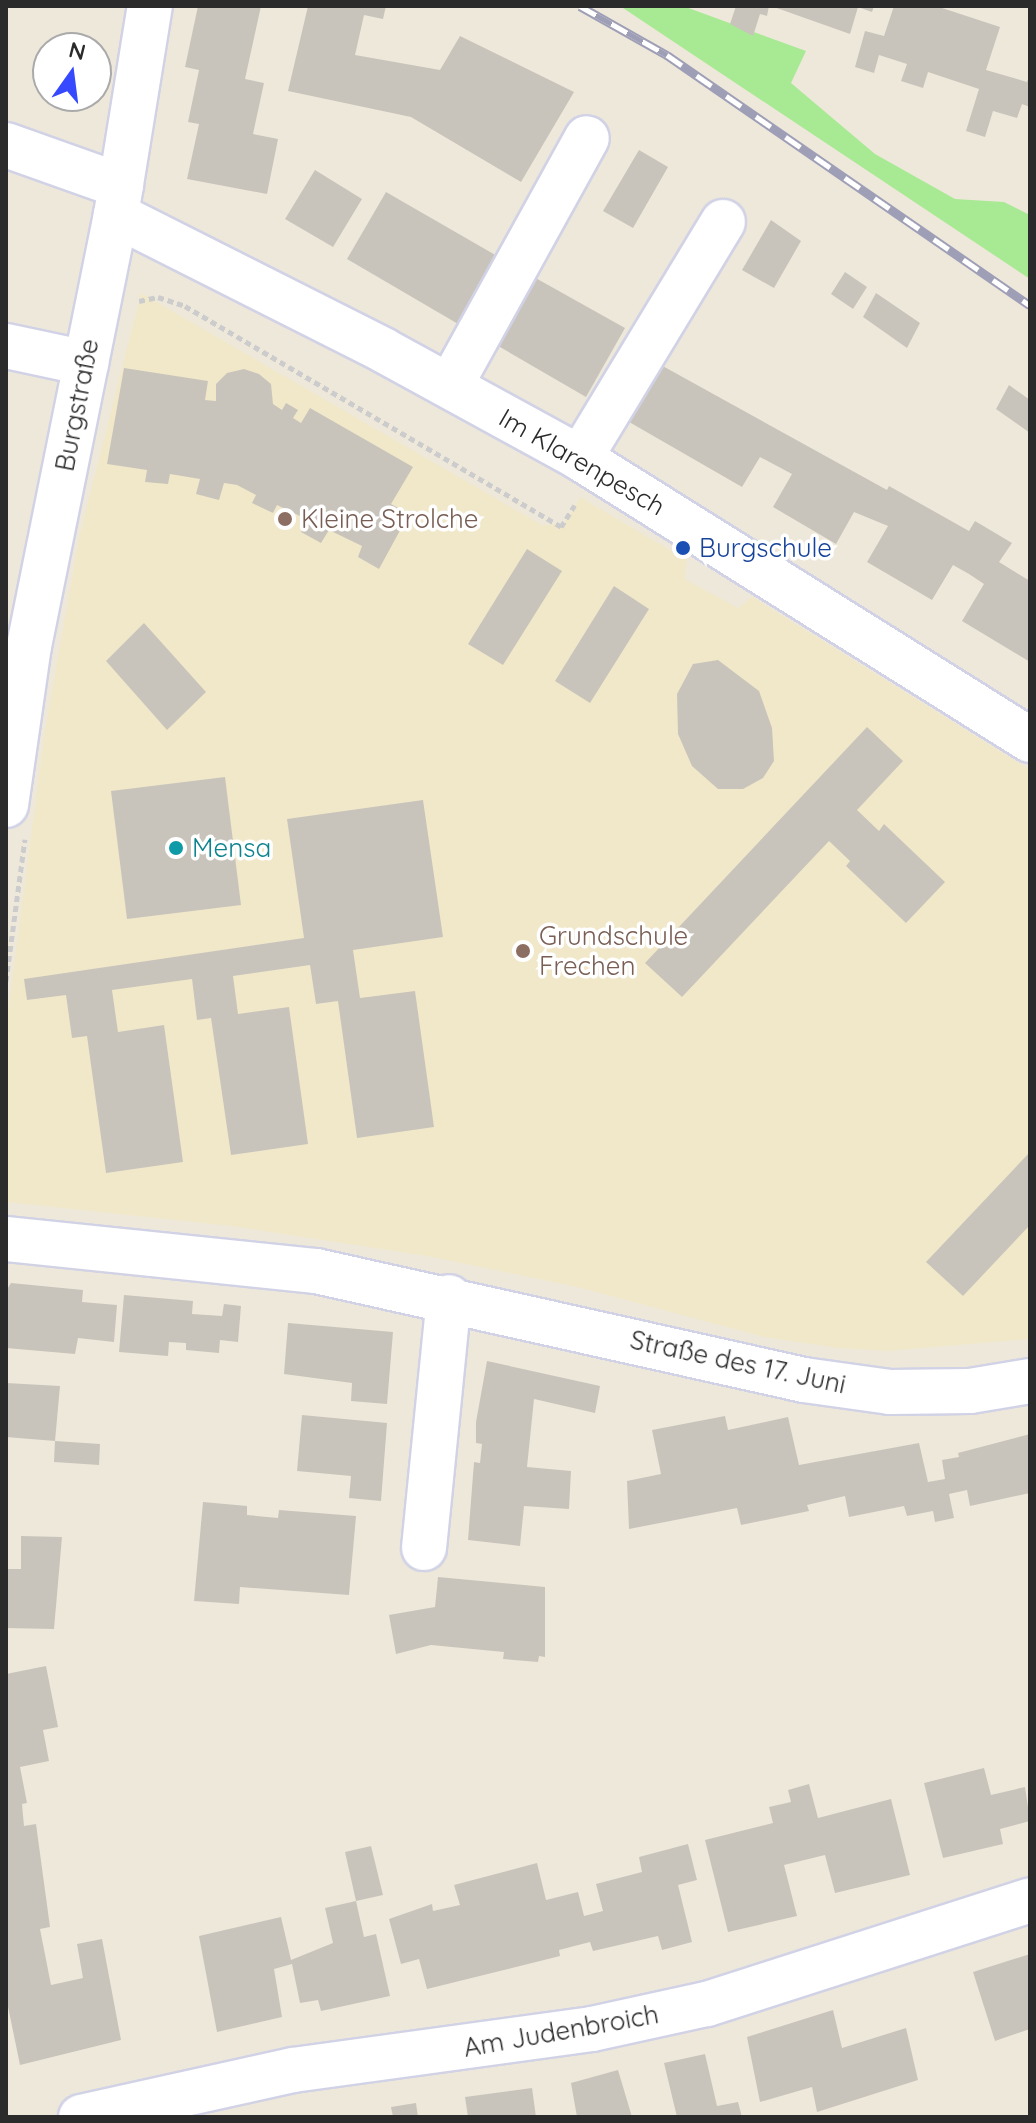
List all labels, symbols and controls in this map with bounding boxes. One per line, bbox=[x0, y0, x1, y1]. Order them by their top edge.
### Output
north arrow bbox=[32, 32, 112, 112]
text: N bbox=[66, 35, 89, 66]
street label: Burgstraße bbox=[49, 336, 105, 474]
street label: Im Klarenpesch bbox=[493, 402, 671, 522]
place label: Kleine Strolche bbox=[301, 503, 479, 535]
marker: Kleine Strolche bbox=[276, 510, 294, 528]
place label: Burgschule bbox=[699, 532, 832, 564]
marker: Burgschule bbox=[674, 539, 692, 557]
place label: Mensa bbox=[192, 832, 271, 864]
marker: Mensa bbox=[167, 839, 185, 857]
place label: Grundschule Frechen bbox=[539, 920, 688, 982]
marker: Grundschule Frechen bbox=[514, 942, 532, 960]
street label: Straße des 17. Juni bbox=[627, 1324, 849, 1400]
street label: Am Judenbroich bbox=[461, 1998, 661, 2064]

